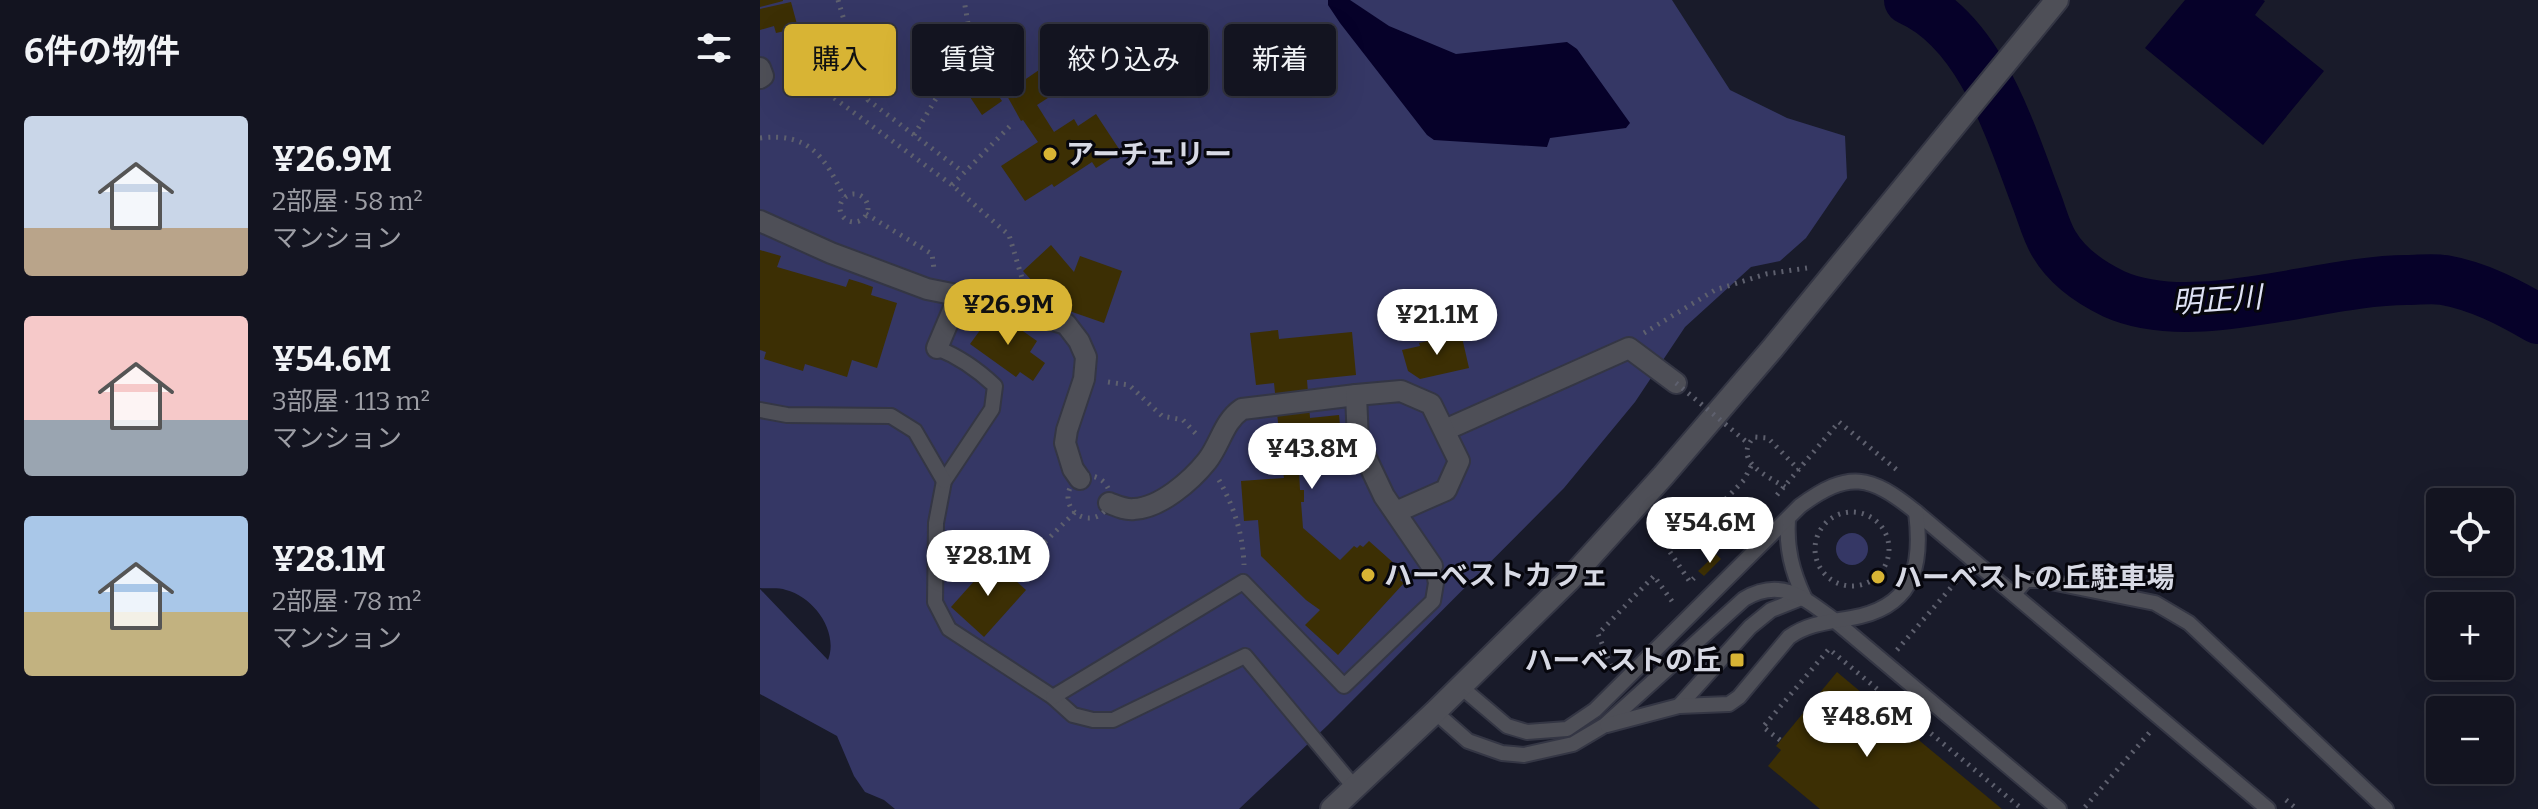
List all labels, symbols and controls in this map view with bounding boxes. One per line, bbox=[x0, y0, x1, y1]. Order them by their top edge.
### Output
chip: 購入 bbox=[784, 24, 896, 96]
chip: 賃貸 bbox=[912, 24, 1024, 96]
chip: 絞り込み bbox=[1040, 24, 1208, 96]
chip: 新着 bbox=[1224, 24, 1336, 96]
icon: filters bbox=[692, 26, 736, 70]
text: 6件の物件 bbox=[24, 31, 180, 72]
place label: アーチェリー bbox=[1066, 138, 1232, 171]
text: ¥26.9M bbox=[272, 139, 392, 180]
marker: アーチェリー bbox=[1041, 145, 1059, 163]
icon: home bbox=[88, 148, 184, 244]
text: 2部屋 · 58 m² bbox=[272, 186, 423, 217]
text: マンション bbox=[272, 223, 402, 254]
pin: ¥26.9M bbox=[943, 279, 1073, 347]
water label: 明正川 bbox=[2171, 279, 2266, 321]
text: ¥26.9M bbox=[962, 289, 1054, 320]
pin: ¥21.1M bbox=[1372, 289, 1502, 357]
text: ¥21.1M bbox=[1395, 299, 1479, 330]
text: ¥54.6M bbox=[272, 339, 391, 380]
icon: home bbox=[88, 348, 184, 444]
text: 3部屋 · 113 m² bbox=[272, 386, 430, 417]
text: マンション bbox=[272, 423, 402, 454]
pin: ¥43.8M bbox=[1247, 423, 1377, 491]
text: ¥43.8M bbox=[1266, 433, 1358, 464]
map controls bbox=[2426, 488, 2514, 784]
button: locate bbox=[2426, 488, 2514, 576]
pin: ¥54.6M bbox=[1645, 497, 1775, 565]
text: ¥54.6M bbox=[1664, 507, 1756, 538]
pin: ¥28.1M bbox=[923, 530, 1053, 598]
text: ¥28.1M bbox=[272, 539, 386, 580]
text: ¥28.1M bbox=[945, 540, 1031, 571]
icon: home bbox=[88, 548, 184, 644]
place label: ハーベストカフェ bbox=[1384, 559, 1609, 592]
place label: ハーベストの丘駐車場 bbox=[1894, 561, 2175, 594]
marker: ハーベストカフェ bbox=[1359, 566, 1377, 584]
marker: ハーベストの丘駐車場 bbox=[1869, 568, 1887, 586]
text: 2部屋 · 78 m² bbox=[272, 586, 422, 617]
button: + bbox=[2426, 592, 2514, 680]
text: マンション bbox=[272, 623, 402, 654]
place label: ハーベストの丘 bbox=[1524, 644, 1721, 677]
marker: ハーベストの丘 bbox=[1728, 651, 1746, 669]
pin: ¥48.6M bbox=[1802, 691, 1932, 759]
button: − bbox=[2426, 696, 2514, 784]
text: ¥48.6M bbox=[1821, 701, 1913, 732]

